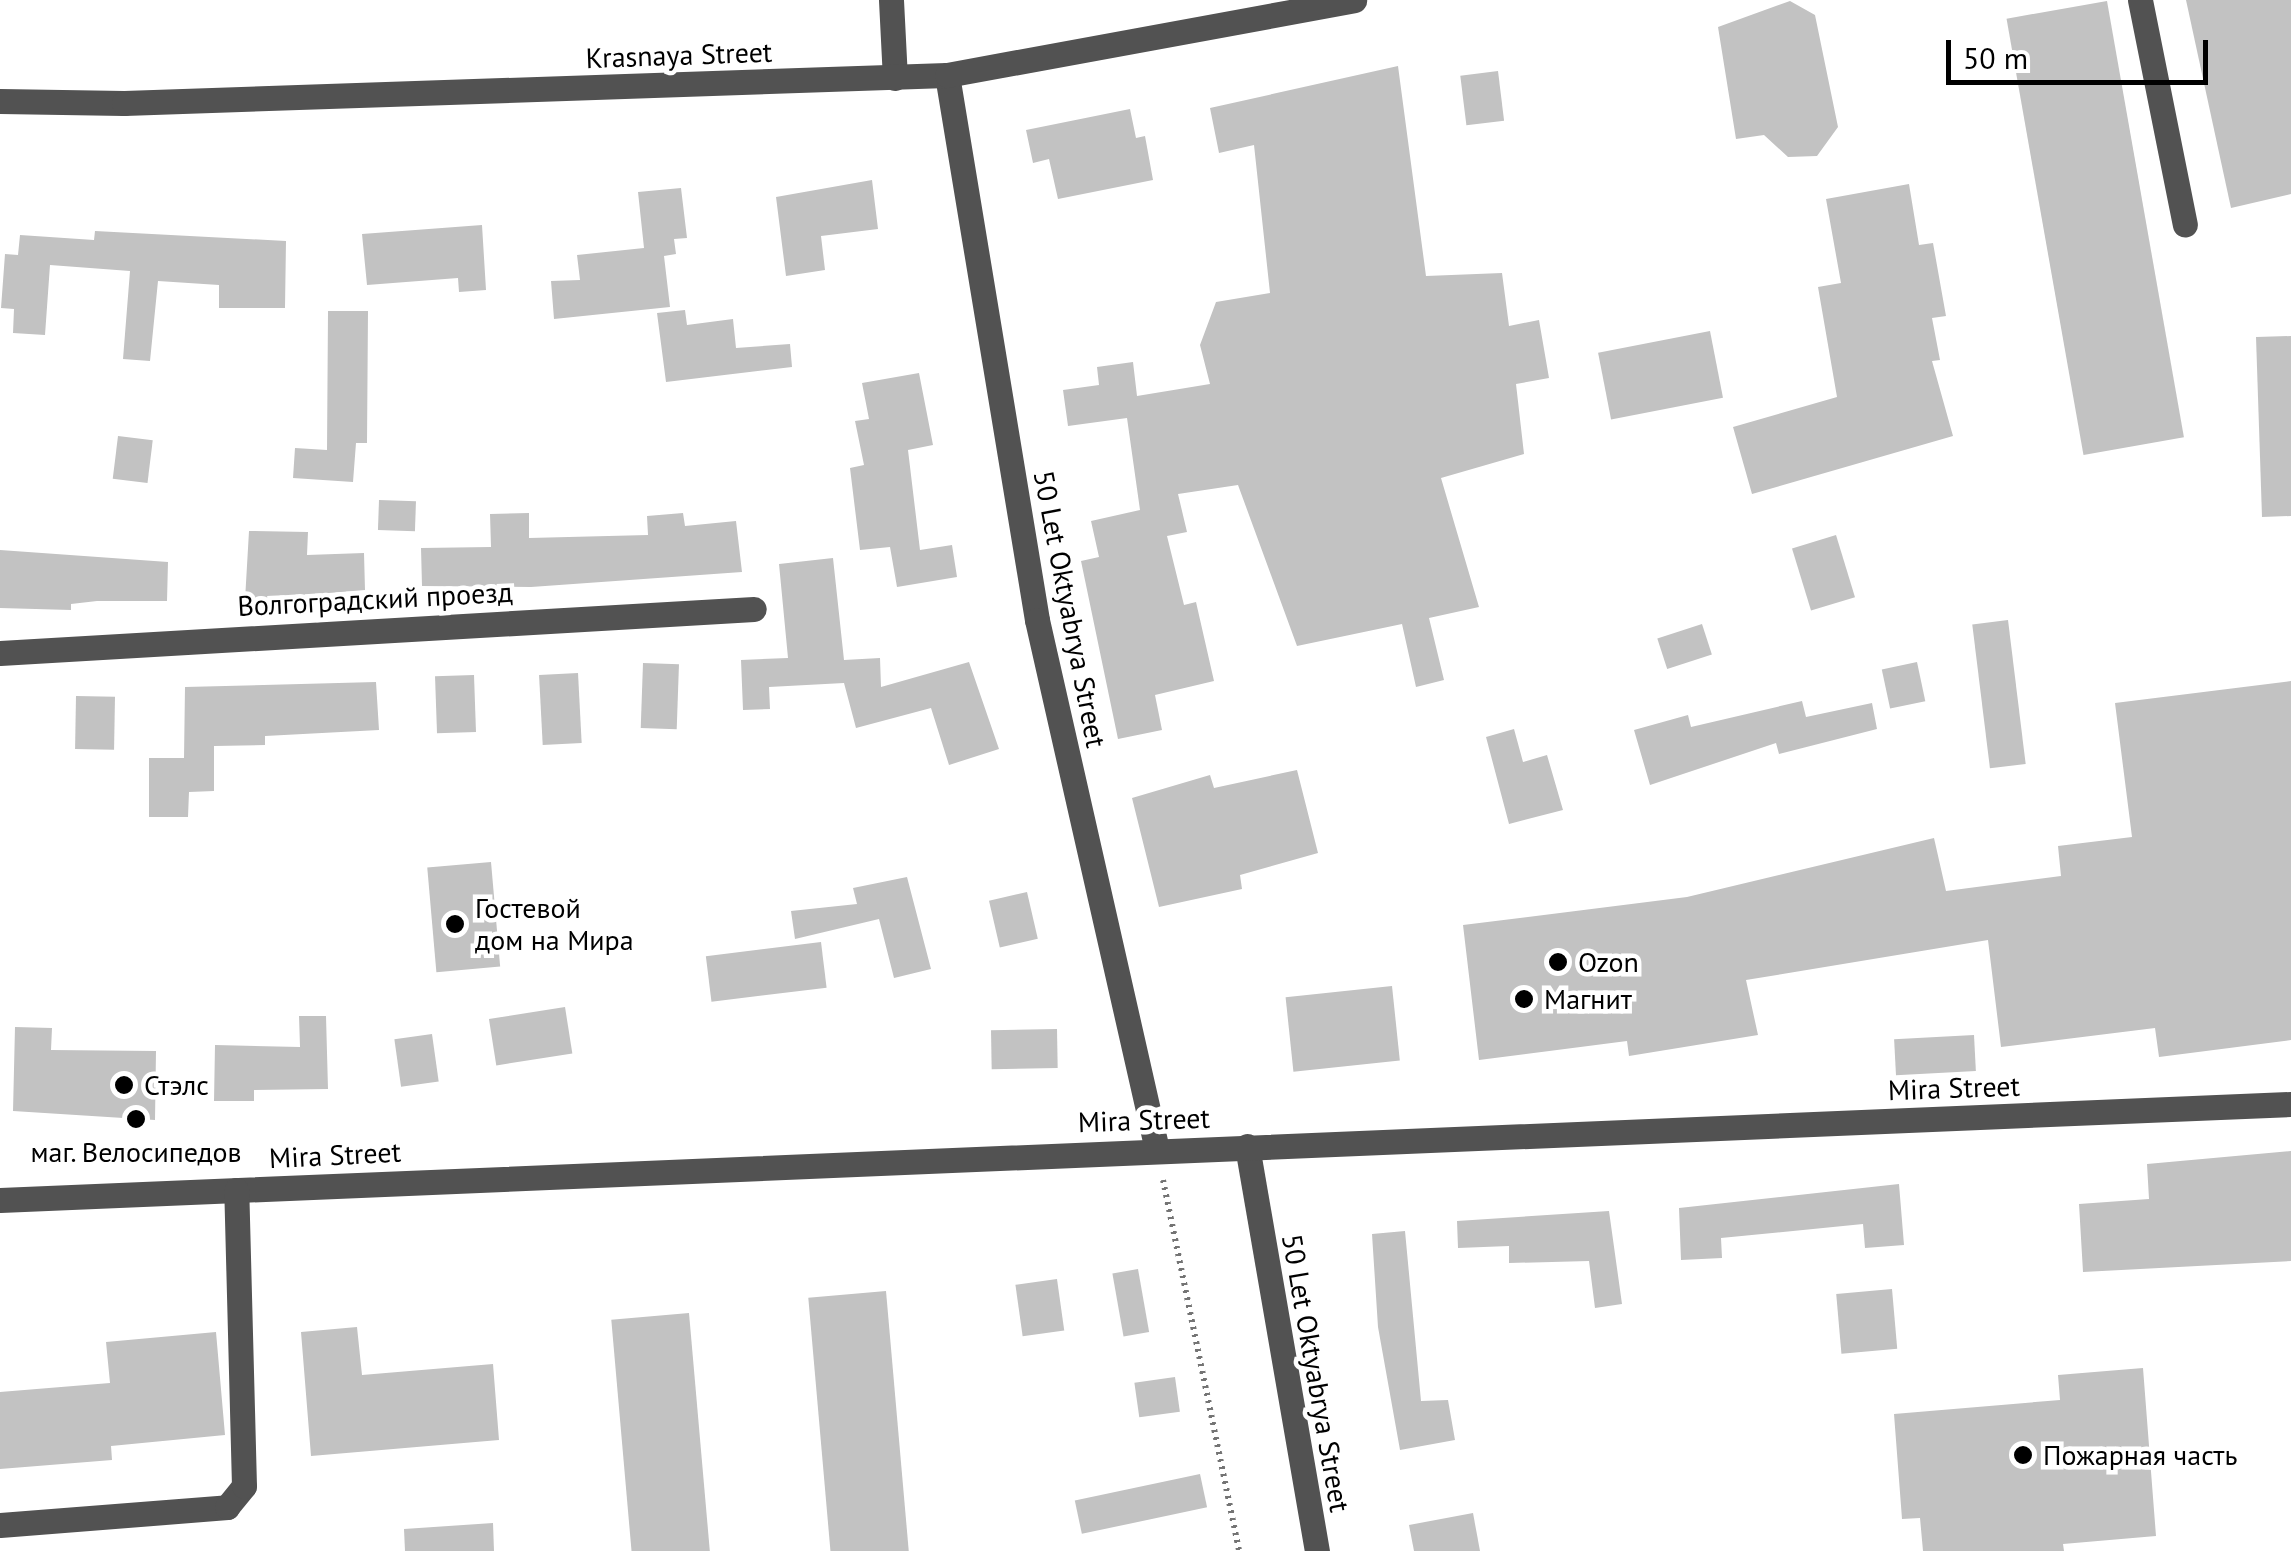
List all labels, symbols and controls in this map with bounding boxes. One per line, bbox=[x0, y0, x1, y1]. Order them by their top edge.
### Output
scale bar bbox=[1951, 20, 2214, 82]
street label: Krasnaya Street bbox=[585, 35, 773, 75]
text: 50 m bbox=[1963, 38, 2028, 77]
street label: 50 Let Oktyabrya Street bbox=[1027, 468, 1113, 750]
street label: Волгоградский проезд bbox=[237, 575, 513, 623]
place label: Гостевой дом на Мира bbox=[475, 891, 634, 957]
marker: Гостевой дом на Мира bbox=[444, 913, 466, 935]
place label: Ozon bbox=[1578, 945, 1639, 979]
marker: Ozon bbox=[1547, 951, 1569, 973]
place label: Магнит bbox=[1544, 982, 1632, 1016]
marker: Магнит bbox=[1513, 988, 1535, 1010]
place label: Стэлс bbox=[144, 1068, 209, 1102]
street label: Mira Street bbox=[1887, 1069, 2021, 1107]
marker: Стэлс bbox=[113, 1074, 135, 1096]
street label: Mira Street bbox=[1077, 1101, 1211, 1139]
marker: маг. Велосипедов bbox=[125, 1108, 147, 1130]
place label: маг. Велосипедов bbox=[29, 1135, 243, 1169]
street label: Mira Street bbox=[268, 1135, 402, 1175]
street label: 50 Let Oktyabrya Street bbox=[1275, 1231, 1357, 1515]
place label: Пожарная часть bbox=[2043, 1438, 2237, 1472]
marker: Пожарная часть bbox=[2012, 1444, 2034, 1466]

